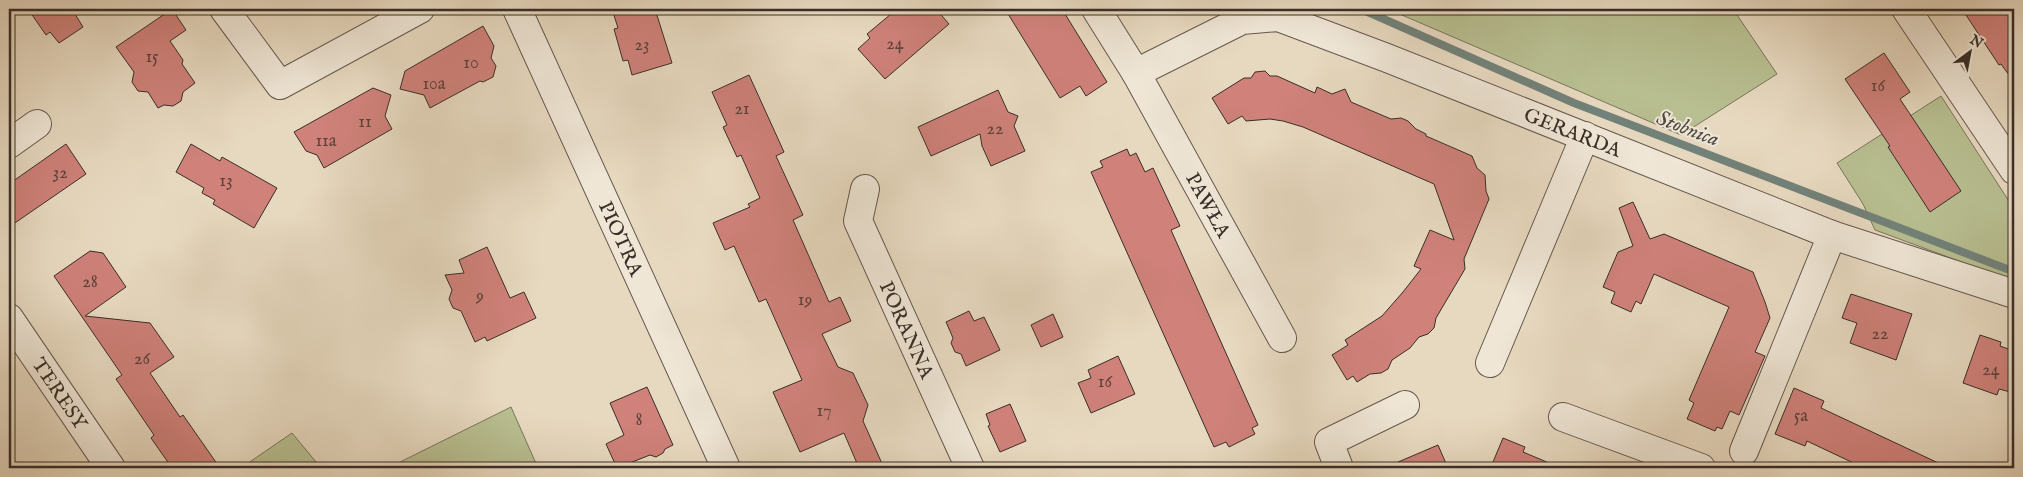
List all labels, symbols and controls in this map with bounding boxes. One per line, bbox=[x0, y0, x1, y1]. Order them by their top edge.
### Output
north arrow bbox=[1946, 28, 1996, 78]
text: N bbox=[1966, 30, 1986, 53]
house number: 24 bbox=[886, 33, 904, 56]
house number: 23 bbox=[634, 34, 650, 57]
house number: 15 bbox=[145, 46, 159, 69]
house number: 10 bbox=[463, 52, 479, 75]
house number: 10a bbox=[422, 73, 446, 96]
house number: 16 bbox=[1871, 75, 1886, 98]
house number: 21 bbox=[734, 98, 750, 121]
street label: GERARDA bbox=[1520, 103, 1625, 164]
water label: Stobnica bbox=[1652, 105, 1723, 154]
house number: 11 bbox=[358, 111, 372, 134]
house number: 22 bbox=[987, 118, 1003, 141]
house number: 11a bbox=[315, 130, 337, 153]
house number: 32 bbox=[52, 162, 68, 185]
street label: PAWŁA bbox=[1179, 169, 1236, 243]
house number: 13 bbox=[219, 170, 233, 193]
street label: PIOTRA bbox=[592, 198, 648, 281]
house number: 28 bbox=[82, 271, 98, 294]
street label: PORANNA bbox=[873, 278, 939, 383]
house number: 9 bbox=[475, 285, 484, 308]
house number: 19 bbox=[798, 289, 812, 312]
house number: 22 bbox=[1872, 323, 1888, 346]
house number: 26 bbox=[134, 348, 150, 371]
street label: TERESY bbox=[26, 353, 93, 436]
house number: 24 bbox=[1982, 359, 2000, 382]
house number: 16 bbox=[1098, 371, 1113, 394]
house number: 17 bbox=[816, 400, 832, 423]
house number: 5a bbox=[1794, 405, 1808, 428]
house number: 8 bbox=[635, 409, 643, 432]

